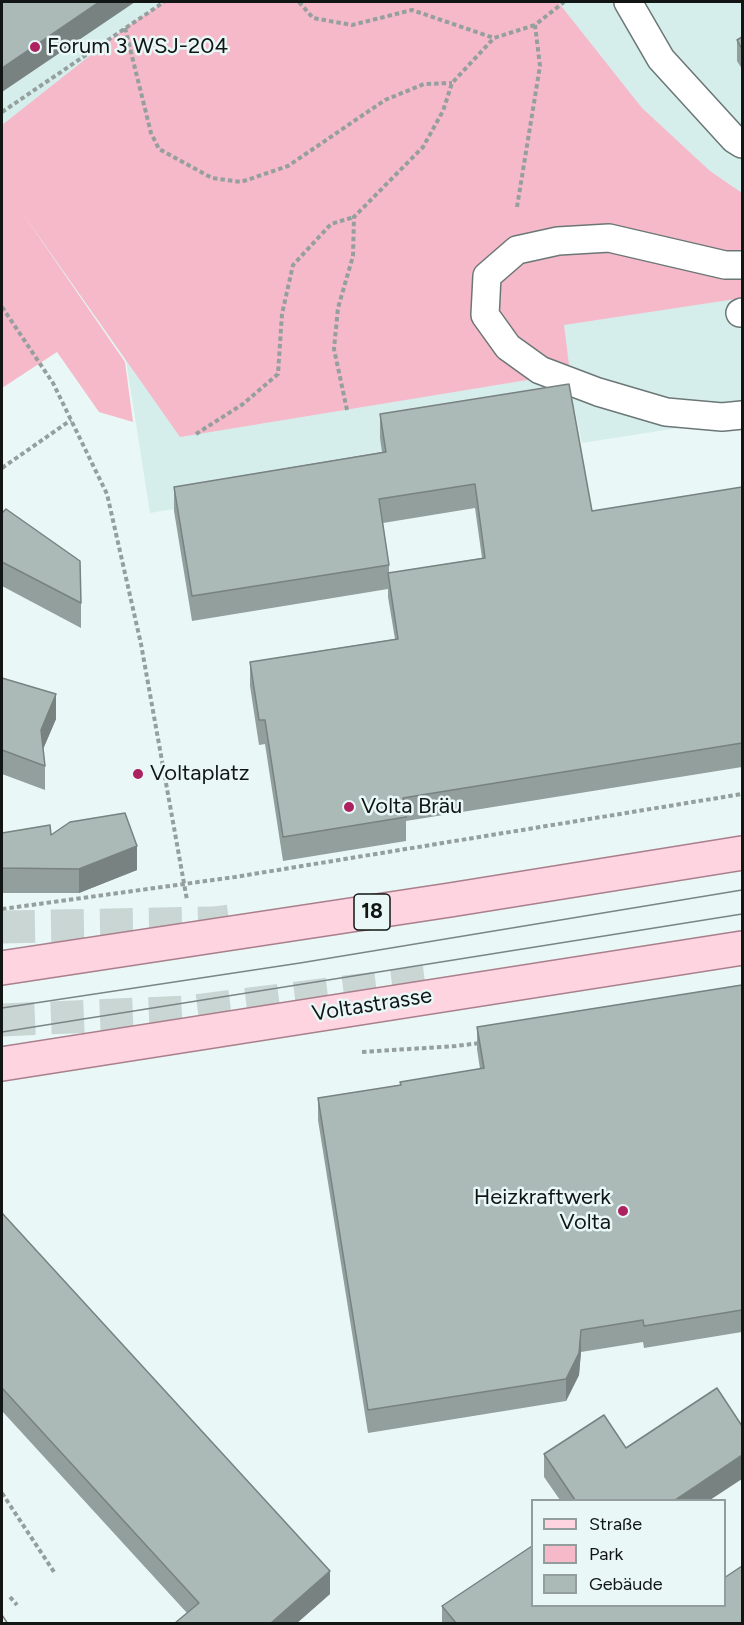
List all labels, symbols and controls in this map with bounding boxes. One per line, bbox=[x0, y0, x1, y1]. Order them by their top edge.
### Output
place label: Forum 3 WSJ-204 bbox=[47, 34, 228, 60]
marker: Forum 3 WSJ-204 bbox=[28, 40, 42, 54]
place label: Voltaplatz bbox=[150, 761, 250, 787]
marker: Voltaplatz bbox=[131, 767, 145, 781]
place label: Volta Bräu bbox=[361, 794, 462, 820]
marker: Volta Bräu bbox=[342, 800, 356, 814]
road number: 18 bbox=[354, 894, 390, 930]
street label: Voltastrasse bbox=[310, 982, 434, 1028]
place label: Heizkraftwerk Volta bbox=[474, 1185, 611, 1236]
marker: Heizkraftwerk Volta bbox=[616, 1204, 630, 1218]
legend bbox=[531, 1499, 726, 1607]
text: Straße bbox=[589, 1513, 642, 1535]
text: Park bbox=[589, 1543, 623, 1565]
text: Gebäude bbox=[589, 1573, 663, 1595]

